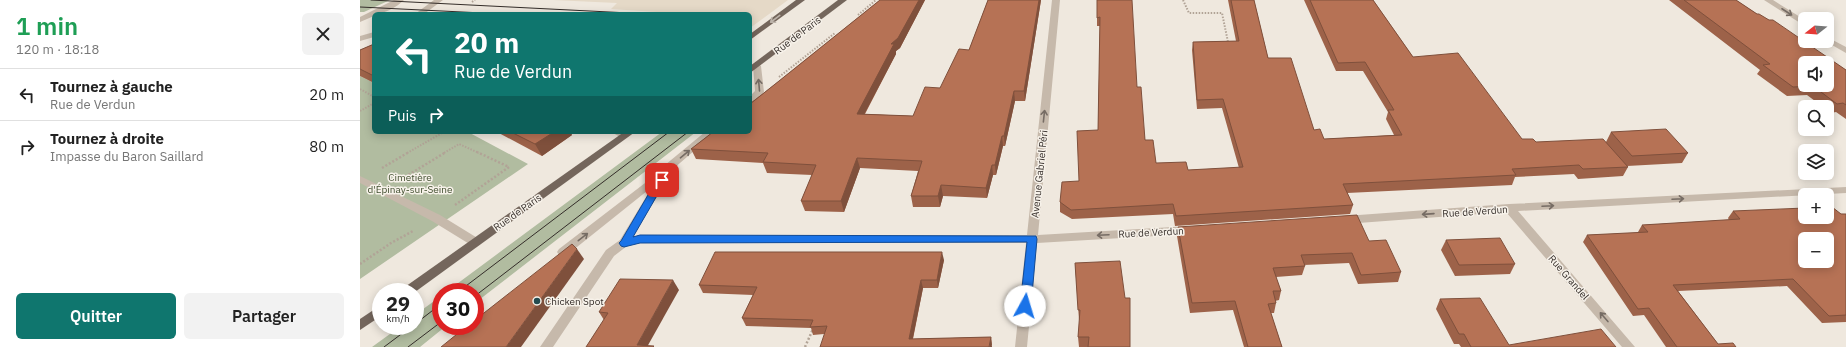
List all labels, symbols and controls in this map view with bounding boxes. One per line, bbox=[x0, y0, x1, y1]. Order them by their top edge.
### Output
one-way arrow bbox=[1781, 8, 1792, 16]
text: 1 min bbox=[16, 10, 78, 42]
north arrow bbox=[1798, 12, 1834, 48]
map controls bbox=[1798, 12, 1834, 268]
button: close bbox=[302, 13, 344, 55]
street label: Rue de Paris bbox=[771, 13, 824, 57]
one-way arrow bbox=[770, 15, 781, 23]
text: 20 m bbox=[454, 24, 519, 61]
icon: left bbox=[388, 28, 440, 80]
text: 120 m · 18:18 bbox=[16, 41, 99, 58]
button: sound bbox=[1798, 56, 1834, 92]
text: Rue de Verdun bbox=[454, 60, 572, 83]
text: Tournez à gauche bbox=[50, 77, 173, 96]
one-way arrow bbox=[755, 79, 762, 92]
icon: left bbox=[16, 84, 38, 106]
text: 20 m bbox=[309, 85, 344, 104]
text: Rue de Verdun bbox=[50, 96, 135, 113]
button: search bbox=[1798, 100, 1834, 136]
icon: right bbox=[425, 104, 447, 126]
text: Puis bbox=[388, 106, 417, 125]
one-way arrow bbox=[1041, 110, 1048, 123]
text: Tournez à droite bbox=[50, 129, 164, 148]
street label: Avenue Gabriel Péri bbox=[1028, 130, 1051, 219]
icon: right bbox=[16, 136, 38, 158]
text: 80 m bbox=[309, 137, 344, 156]
button: layers bbox=[1798, 144, 1834, 180]
text: Impasse du Baron Saillard bbox=[50, 148, 204, 165]
one-way arrow bbox=[680, 149, 691, 158]
pin bbox=[645, 163, 679, 197]
icon: arrive bbox=[651, 169, 673, 191]
park label: Cimetière d'Épinay-sur-Seine bbox=[368, 171, 453, 196]
button: + bbox=[1798, 188, 1834, 224]
street label: Rue de Paris bbox=[491, 191, 544, 234]
one-way arrow bbox=[1671, 195, 1684, 203]
one-way arrow bbox=[1541, 202, 1554, 209]
street label: Rue de Verdun bbox=[1442, 203, 1508, 220]
one-way arrow bbox=[1422, 210, 1435, 218]
street label: Rue de Verdun bbox=[1118, 224, 1184, 241]
one-way arrow bbox=[1097, 231, 1110, 238]
button: − bbox=[1798, 232, 1834, 268]
one-way arrow bbox=[577, 233, 588, 241]
street label: Rue Grandel bbox=[1545, 252, 1592, 303]
speed limit sign: 30 bbox=[432, 283, 484, 335]
position arrow bbox=[1004, 285, 1046, 327]
text: 29 bbox=[386, 290, 410, 317]
button: Quitter bbox=[16, 293, 176, 339]
button: Partager bbox=[184, 293, 344, 339]
place label: Chicken Spot bbox=[545, 295, 604, 308]
marker: Chicken Spot bbox=[532, 296, 542, 306]
text: km/h bbox=[386, 312, 410, 325]
one-way arrow bbox=[1599, 312, 1608, 323]

